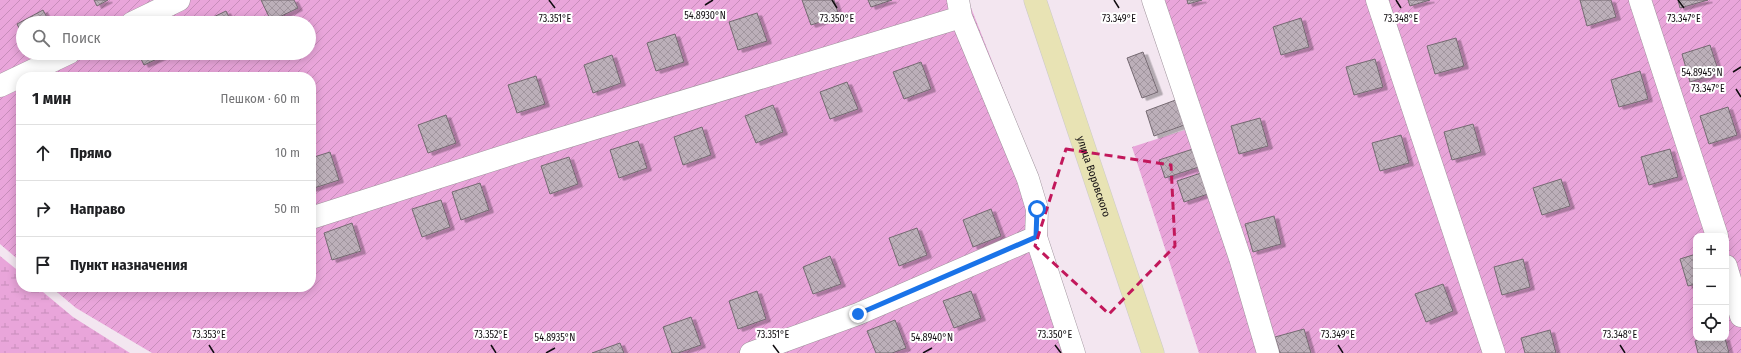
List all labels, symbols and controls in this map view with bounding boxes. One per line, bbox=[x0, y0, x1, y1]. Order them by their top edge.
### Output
text: 54.8930°N bbox=[684, 10, 726, 22]
text: 73.351°E bbox=[539, 13, 572, 25]
text: 73.350°E bbox=[820, 13, 855, 25]
text: 73.349°E bbox=[1102, 13, 1136, 25]
text: 73.348°E bbox=[1384, 13, 1418, 25]
text: 73.347°E bbox=[1667, 13, 1701, 25]
search box bbox=[16, 16, 316, 60]
icon: search bbox=[30, 27, 52, 49]
text: Поиск bbox=[62, 29, 100, 47]
text: 54.8945°N bbox=[1681, 67, 1723, 79]
text: 73.347°E bbox=[1691, 83, 1725, 95]
text: 1 мин bbox=[32, 88, 71, 109]
text: Пешком · 60 m bbox=[221, 91, 300, 106]
street label: улица Воровского bbox=[1074, 134, 1114, 219]
icon: ahead bbox=[32, 142, 54, 164]
text: Прямо bbox=[70, 144, 112, 162]
text: 10 m bbox=[275, 145, 300, 160]
icon: right bbox=[32, 198, 54, 220]
text: Направо bbox=[70, 200, 125, 218]
route start bbox=[1028, 200, 1046, 218]
text: 50 m bbox=[274, 201, 300, 216]
map controls bbox=[1693, 233, 1729, 341]
button: + bbox=[1693, 233, 1729, 269]
icon: arrive bbox=[32, 254, 54, 276]
text: Пункт назначения bbox=[70, 256, 188, 274]
button: − bbox=[1693, 269, 1729, 305]
route end bbox=[849, 305, 867, 323]
button: locate bbox=[1693, 305, 1729, 341]
text: 73.353°E bbox=[192, 329, 226, 341]
text: 73.352°E bbox=[474, 329, 508, 341]
text: 73.351°E bbox=[757, 329, 790, 341]
text: 73.350°E bbox=[1038, 329, 1073, 341]
text: 73.349°E bbox=[1321, 329, 1355, 341]
text: 73.348°E bbox=[1603, 329, 1637, 341]
text: 54.8935°N bbox=[535, 332, 575, 344]
text: 54.8940°N bbox=[911, 332, 953, 344]

